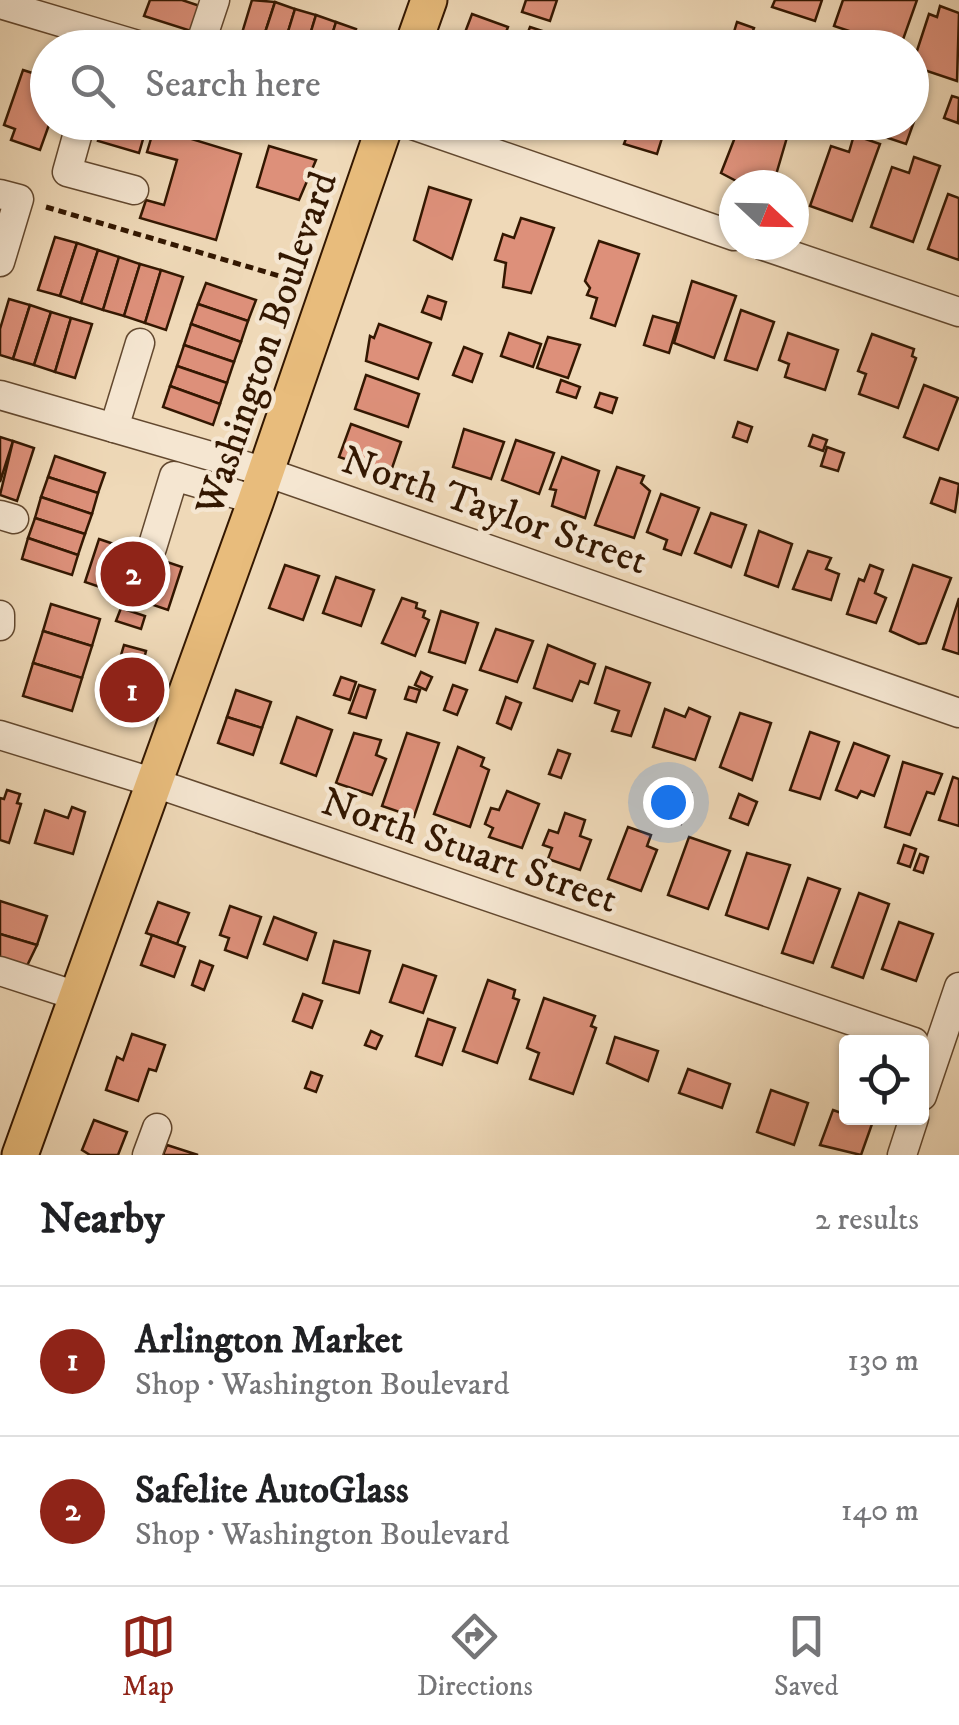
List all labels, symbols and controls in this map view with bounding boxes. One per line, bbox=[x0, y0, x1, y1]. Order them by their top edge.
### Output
search box bbox=[30, 30, 929, 140]
icon: search bbox=[65, 58, 120, 113]
text: Search here bbox=[145, 61, 321, 109]
street label: Washington Boulevard bbox=[185, 166, 350, 523]
north arrow bbox=[719, 170, 809, 260]
street label: North Taylor Street bbox=[335, 436, 653, 587]
pin: 2 bbox=[100, 536, 166, 612]
pin: 1 bbox=[100, 652, 164, 728]
your location bbox=[643, 777, 694, 828]
street label: North Stuart Street bbox=[315, 778, 624, 926]
map controls bbox=[839, 1035, 929, 1125]
button: locate bbox=[839, 1035, 929, 1125]
text: Nearby bbox=[40, 1194, 164, 1246]
text: 2 results bbox=[815, 1200, 919, 1240]
text: Arlington Market bbox=[135, 1317, 403, 1365]
text: 1 bbox=[67, 1341, 78, 1381]
text: 130 m bbox=[847, 1341, 919, 1381]
text: Shop · Washington Boulevard bbox=[135, 1365, 509, 1405]
text: Safelite AutoGlass bbox=[135, 1467, 409, 1515]
text: 2 bbox=[65, 1491, 80, 1531]
text: 140 m bbox=[841, 1491, 919, 1531]
text: Shop · Washington Boulevard bbox=[135, 1515, 509, 1555]
tab: Map bbox=[121, 1609, 176, 1704]
tab: Directions bbox=[417, 1609, 533, 1704]
tab: Saved bbox=[774, 1609, 838, 1704]

